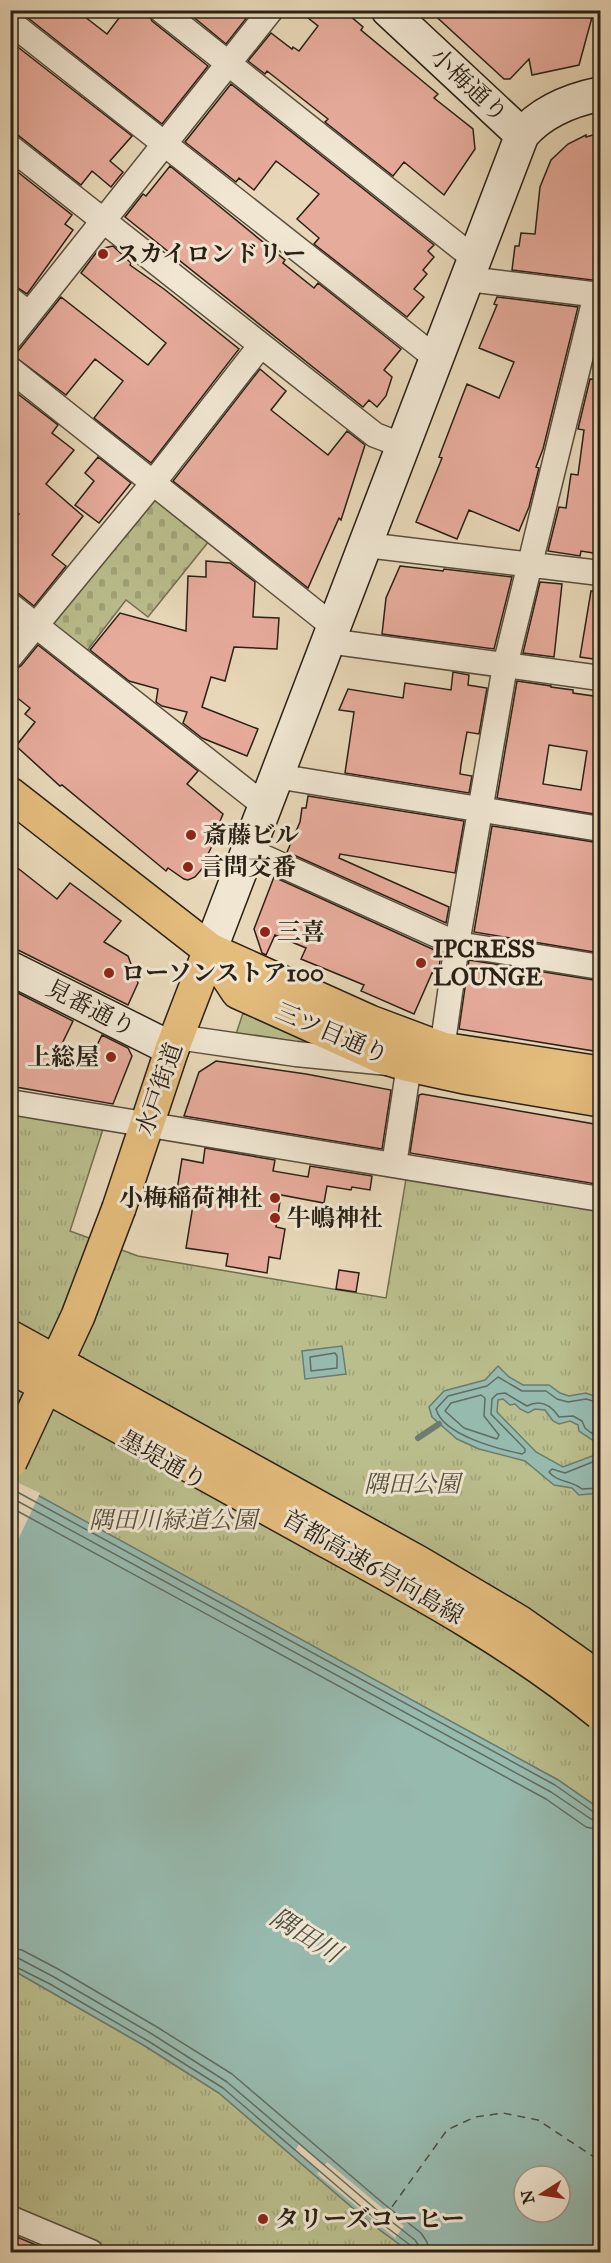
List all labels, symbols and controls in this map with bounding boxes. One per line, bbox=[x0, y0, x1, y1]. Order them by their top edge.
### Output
street label: 小梅通り bbox=[424, 41, 514, 129]
place label: スカイロンドリー bbox=[115, 239, 306, 269]
marker: スカイロンドリー bbox=[96, 247, 110, 261]
place label: 斎藤ビル bbox=[203, 820, 299, 850]
marker: 斎藤ビル bbox=[184, 828, 198, 842]
place label: 言問交番 bbox=[200, 852, 296, 882]
marker: 言問交番 bbox=[181, 860, 195, 874]
place label: 三喜 bbox=[277, 917, 325, 947]
marker: 三喜 bbox=[258, 925, 272, 939]
place label: IPCRESS LOUNGE bbox=[433, 934, 543, 992]
marker: IPCRESS LOUNGE bbox=[414, 956, 428, 970]
place label: ローソンストア100 bbox=[121, 958, 324, 988]
marker: ローソンストア100 bbox=[102, 966, 116, 980]
street label: 見番通り bbox=[41, 973, 141, 1043]
street label: 三ツ目通り bbox=[271, 996, 393, 1070]
street label: 水戸街道 bbox=[129, 1039, 189, 1139]
place label: 上総屋 bbox=[27, 1042, 99, 1072]
marker: 上総屋 bbox=[104, 1050, 118, 1064]
place label: 小梅稲荷神社 bbox=[119, 1183, 263, 1213]
marker: 小梅稲荷神社 bbox=[268, 1191, 282, 1205]
place label: 牛嶋神社 bbox=[287, 1203, 383, 1233]
marker: 牛嶋神社 bbox=[268, 1211, 282, 1225]
street label: 墨堤通り bbox=[114, 1424, 212, 1496]
park label: 隅田公園 bbox=[364, 1469, 464, 1499]
street label: 首都高速6号向島線 bbox=[277, 1503, 469, 1631]
park label: 隅田川緑道公園 bbox=[89, 1505, 261, 1535]
water label: 隅田川 bbox=[264, 1901, 350, 1971]
north arrow bbox=[512, 2164, 572, 2224]
text: N bbox=[517, 2188, 539, 2206]
place label: タリーズコーヒー bbox=[275, 2204, 465, 2234]
marker: タリーズコーヒー bbox=[256, 2212, 270, 2226]

